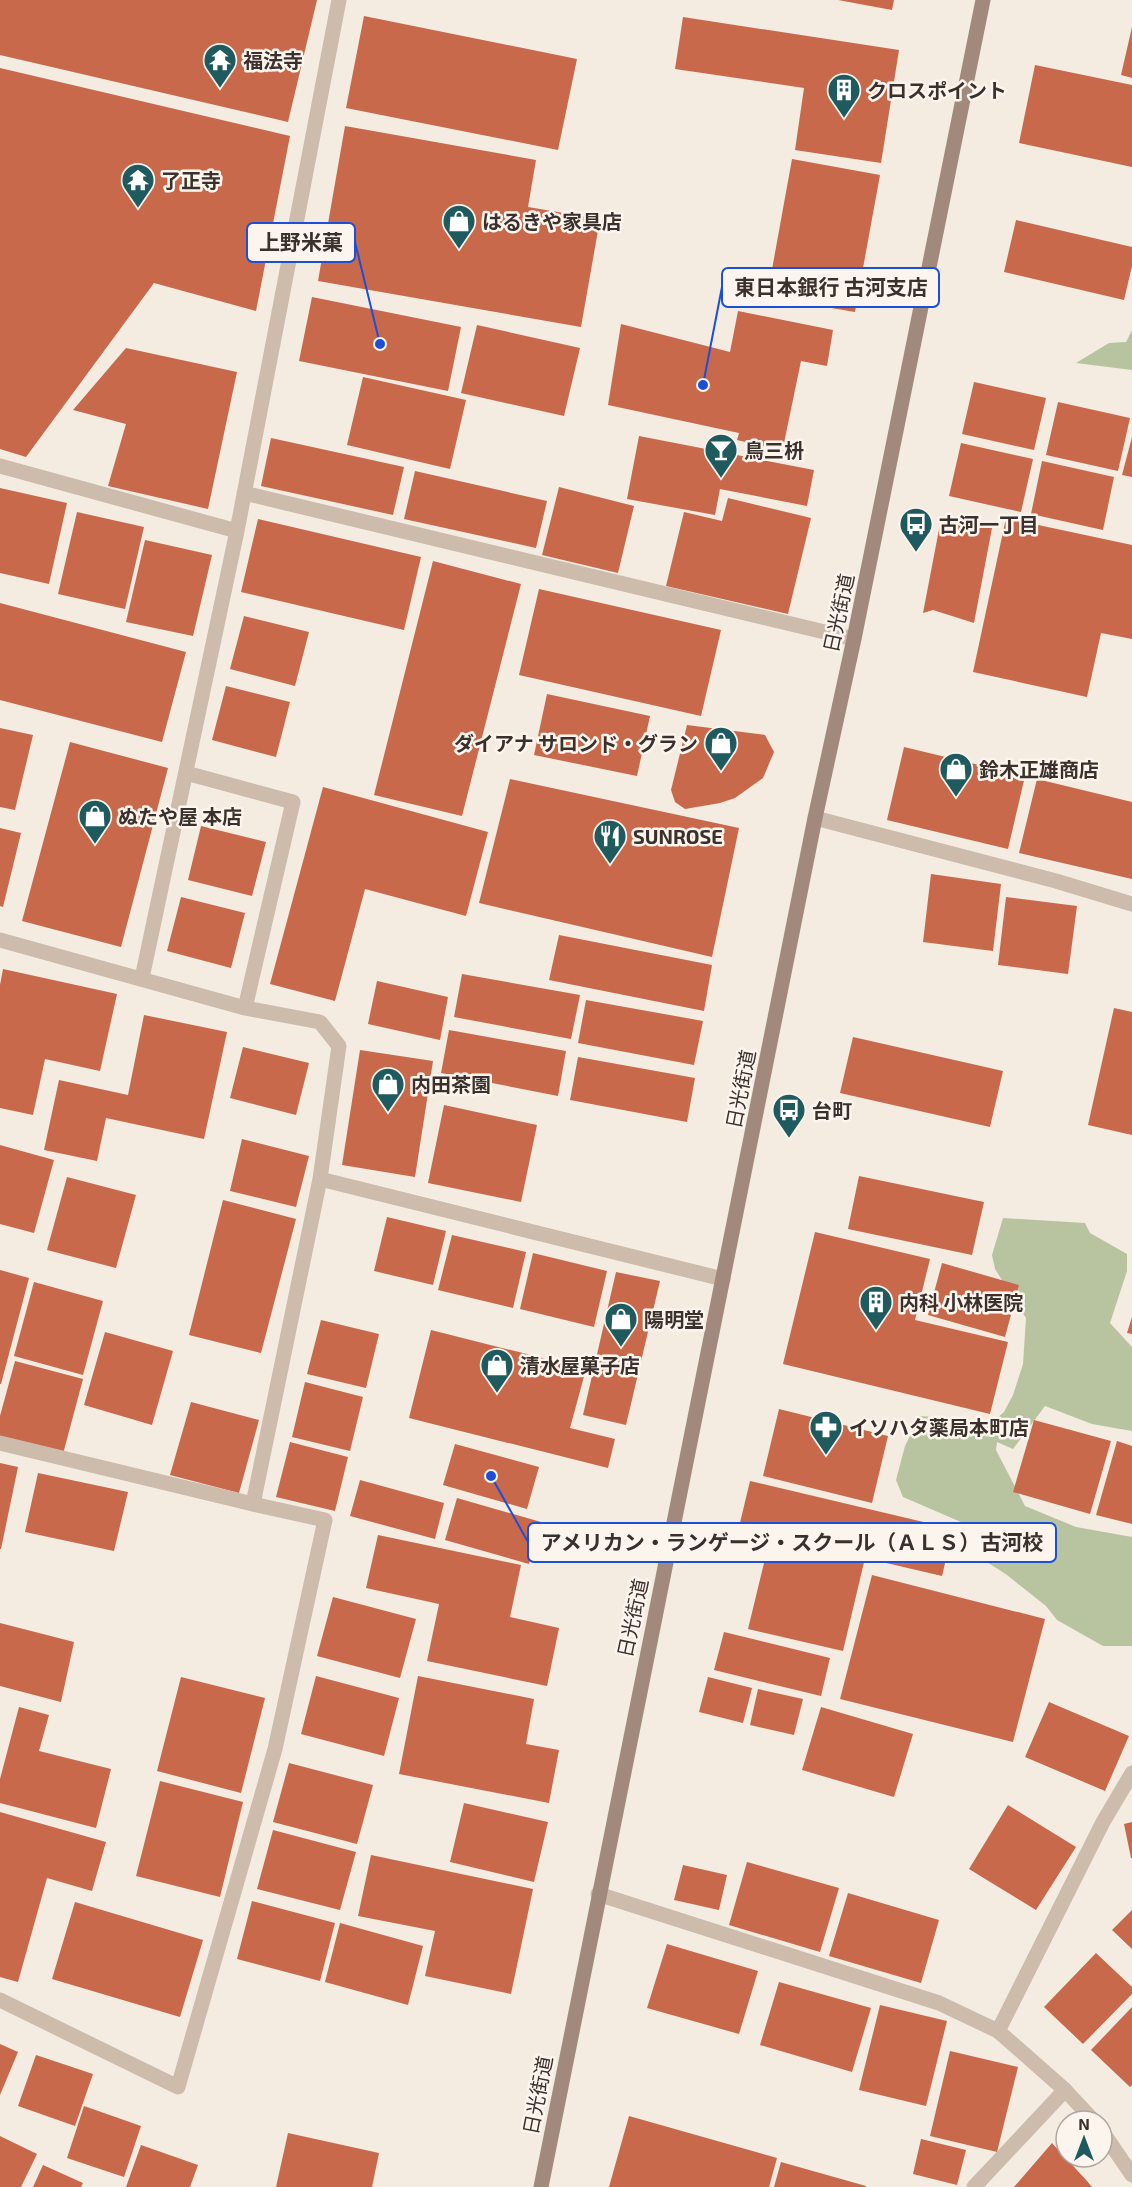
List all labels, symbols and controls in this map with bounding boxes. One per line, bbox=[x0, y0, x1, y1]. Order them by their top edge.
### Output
temple icon: 福法寺 bbox=[202, 42, 238, 89]
place label: 福法寺 bbox=[243, 48, 303, 72]
building icon: クロスポイント bbox=[826, 72, 862, 119]
place label: クロスポイント bbox=[867, 78, 1007, 102]
temple icon: 了正寺 bbox=[120, 162, 156, 209]
place label: 了正寺 bbox=[161, 168, 221, 192]
shop icon: はるきや家具店 bbox=[441, 203, 477, 250]
place label: はるきや家具店 bbox=[482, 209, 622, 233]
callout: 上野米菓 bbox=[247, 223, 355, 262]
text: 上野米菓 bbox=[259, 229, 343, 254]
callout: 東日本銀行 古河支店 bbox=[722, 268, 939, 307]
text: 東日本銀行 古河支店 bbox=[734, 274, 928, 299]
bar icon: 鳥三枡 bbox=[703, 432, 739, 479]
place label: 鳥三枡 bbox=[744, 438, 804, 462]
bus stop icon: 古河一丁目 bbox=[898, 506, 934, 553]
place label: 古河一丁目 bbox=[939, 512, 1039, 536]
street label: 日光街道 bbox=[818, 571, 858, 655]
shop icon: ダイアナ サロンド・グラン bbox=[703, 725, 739, 772]
place label: ダイアナ サロンド・グラン bbox=[454, 731, 698, 755]
shop icon: 鈴木正雄商店 bbox=[938, 751, 974, 798]
place label: 鈴木正雄商店 bbox=[979, 757, 1099, 781]
shop icon: ぬたや屋 本店 bbox=[77, 798, 113, 845]
place label: ぬたや屋 本店 bbox=[118, 804, 242, 828]
restaurant icon: SUNROSE bbox=[592, 818, 628, 865]
place label: SUNROSE bbox=[633, 824, 723, 848]
street label: 日光街道 bbox=[721, 1047, 759, 1131]
shop icon: 内田茶園 bbox=[370, 1066, 406, 1113]
place label: 内田茶園 bbox=[411, 1072, 491, 1096]
bus stop icon: 台町 bbox=[771, 1092, 807, 1139]
place label: 台町 bbox=[812, 1098, 852, 1122]
building icon: 内科 小林医院 bbox=[858, 1284, 894, 1331]
place label: 内科 小林医院 bbox=[899, 1290, 1023, 1314]
shop icon: 陽明堂 bbox=[603, 1301, 639, 1348]
place label: 陽明堂 bbox=[644, 1307, 704, 1331]
shop icon: 清水屋菓子店 bbox=[479, 1347, 515, 1394]
place label: 清水屋菓子店 bbox=[520, 1353, 640, 1377]
pharmacy icon: イソハタ薬局本町店 bbox=[808, 1409, 844, 1456]
place label: イソハタ薬局本町店 bbox=[849, 1415, 1029, 1439]
callout: アメリカン・ランゲージ・スクール（ＡＬＳ）古河校 bbox=[528, 1523, 1056, 1562]
text: アメリカン・ランゲージ・スクール（ＡＬＳ）古河校 bbox=[541, 1529, 1043, 1554]
street label: 日光街道 bbox=[612, 1576, 652, 1660]
street label: 日光街道 bbox=[518, 2053, 556, 2137]
north arrow bbox=[1054, 2109, 1114, 2169]
text: N bbox=[1078, 2114, 1090, 2133]

